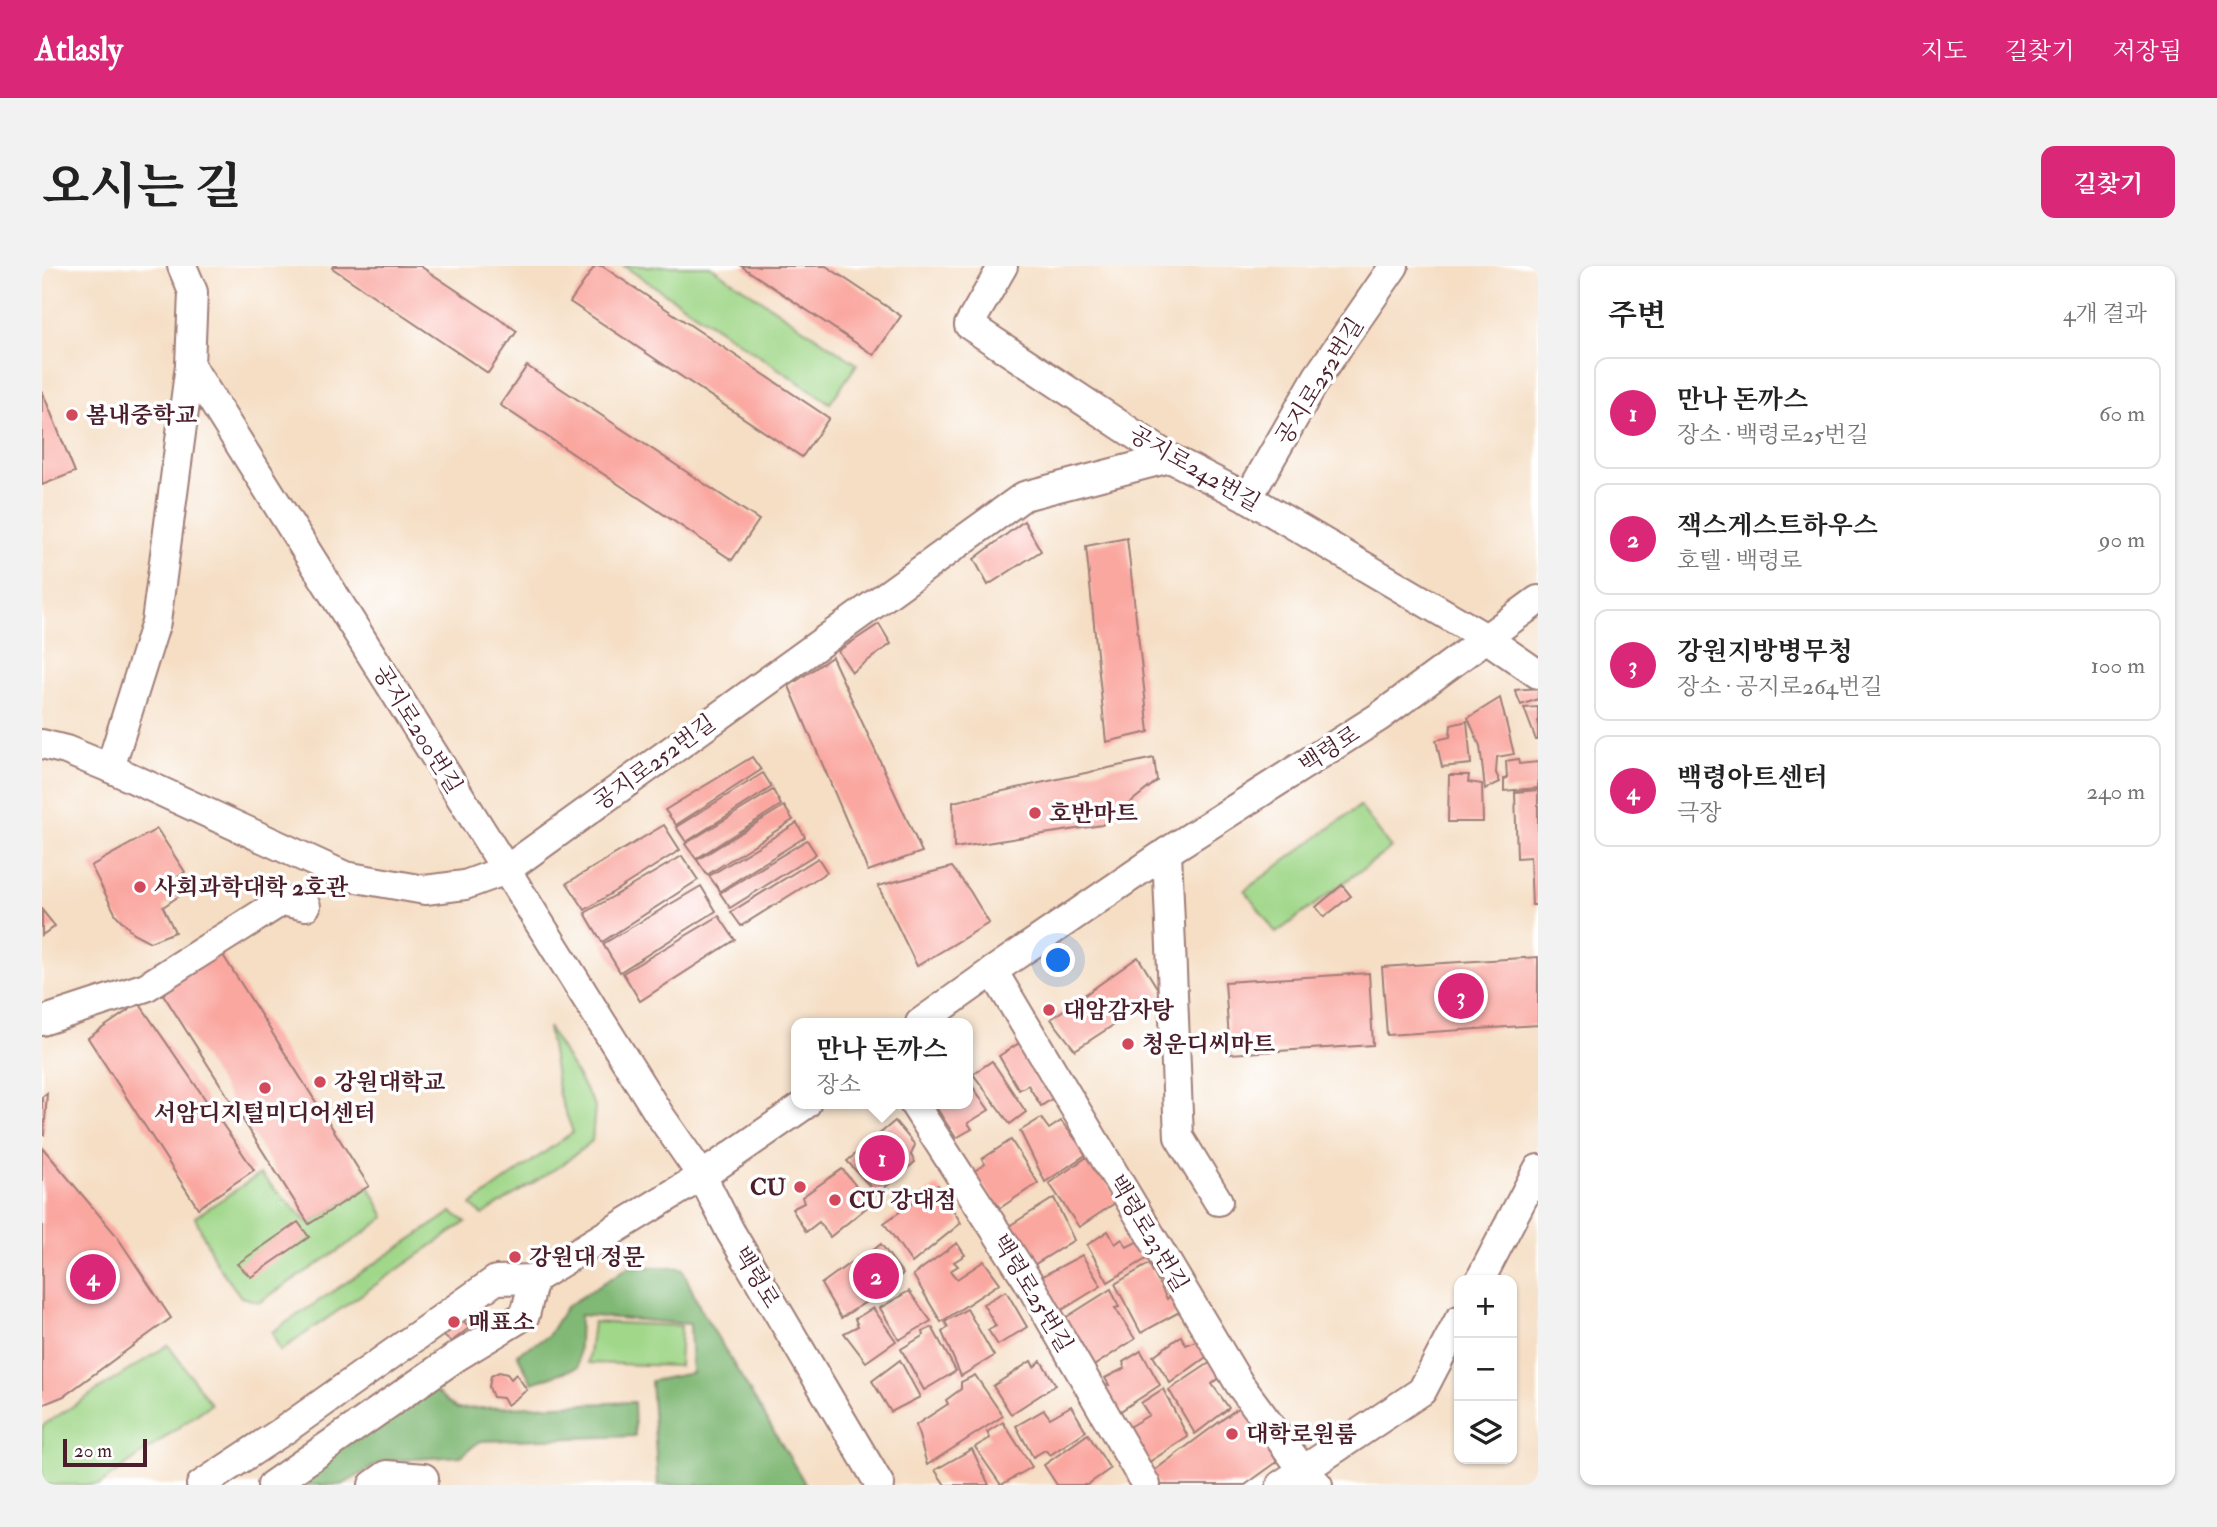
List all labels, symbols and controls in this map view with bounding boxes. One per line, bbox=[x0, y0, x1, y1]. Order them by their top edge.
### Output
text: Atlasly bbox=[35, 29, 123, 70]
text: 지도 bbox=[1921, 36, 1967, 67]
text: 길찾기 bbox=[2005, 36, 2074, 67]
text: 저장됨 bbox=[2112, 36, 2182, 67]
button: 길찾기 bbox=[2041, 146, 2175, 218]
text: 오시는 길 bbox=[42, 157, 242, 218]
text: 주변 bbox=[1608, 297, 1666, 334]
text: 4개 결과 bbox=[2063, 299, 2147, 328]
street label: 공지로252번길 bbox=[1269, 312, 1370, 450]
text: 만나 돈까스 bbox=[1677, 384, 1808, 416]
text: 1 bbox=[1629, 399, 1637, 428]
text: 60 m bbox=[2099, 399, 2145, 428]
place label: 봄내중학교 bbox=[86, 401, 198, 430]
marker: 봄내중학교 bbox=[64, 407, 80, 423]
street label: 공지로242번길 bbox=[1124, 419, 1266, 518]
text: 장소 · 백령로25번길 bbox=[1677, 420, 1868, 449]
text: 잭스게스트하우스 bbox=[1677, 510, 1878, 542]
text: 2 bbox=[1627, 525, 1639, 554]
text: 90 m bbox=[2099, 525, 2145, 554]
text: 호텔 · 백령로 bbox=[1677, 546, 1802, 575]
text: 강원지방병무청 bbox=[1677, 636, 1853, 668]
text: 3 bbox=[1629, 651, 1637, 680]
text: 100 m bbox=[2091, 651, 2145, 680]
street label: 공지로200번길 bbox=[367, 660, 469, 799]
text: 장소 · 공지로264번길 bbox=[1677, 672, 1882, 701]
street label: 공지로252번길 bbox=[587, 708, 721, 817]
street label: 백령로 bbox=[1293, 719, 1365, 780]
text: 백령아트센터 bbox=[1677, 762, 1828, 794]
text: 4 bbox=[1627, 777, 1639, 806]
text: 240 m bbox=[2086, 777, 2145, 806]
text: 극장 bbox=[1677, 798, 1721, 827]
place label: 호반마트 bbox=[1049, 799, 1138, 828]
marker: 호반마트 bbox=[1027, 805, 1043, 821]
place label: 사회과학대학 2호관 bbox=[154, 873, 349, 902]
marker: 사회과학대학 2호관 bbox=[132, 879, 148, 895]
your location bbox=[1041, 943, 1075, 977]
pin: 3 bbox=[1438, 970, 1484, 1022]
place label: 대암감자탕 bbox=[1063, 996, 1175, 1025]
marker: 대암감자탕 bbox=[1041, 1002, 1057, 1018]
popup bbox=[791, 1018, 973, 1109]
place label: 청운디씨마트 bbox=[1142, 1030, 1275, 1059]
text: 만나 돈까스 bbox=[816, 1034, 948, 1066]
marker: 청운디씨마트 bbox=[1120, 1036, 1136, 1052]
place label: 강원대학교 bbox=[334, 1068, 446, 1097]
text: 장소 bbox=[816, 1070, 861, 1099]
marker: 강원대학교 bbox=[312, 1074, 328, 1090]
marker: 서암디지털미디어센터 bbox=[257, 1080, 273, 1096]
place label: 서암디지털미디어센터 bbox=[154, 1099, 376, 1128]
pin: 1 bbox=[859, 1132, 905, 1184]
street label: 백령로23번길 bbox=[1102, 1169, 1195, 1297]
place label: CU bbox=[750, 1173, 787, 1202]
marker: CU bbox=[792, 1179, 808, 1195]
place label: CU 강대점 bbox=[849, 1186, 957, 1215]
marker: CU 강대점 bbox=[827, 1192, 843, 1208]
street label: 백령로25번길 bbox=[986, 1229, 1079, 1358]
street label: 백령로 bbox=[727, 1241, 786, 1313]
place label: 강원대 정문 bbox=[529, 1243, 645, 1272]
marker: 강원대 정문 bbox=[507, 1249, 523, 1265]
pin: 2 bbox=[853, 1250, 899, 1302]
pin: 4 bbox=[70, 1251, 116, 1303]
map controls bbox=[1454, 1275, 1517, 1464]
button: + bbox=[1454, 1275, 1517, 1338]
place label: 매표소 bbox=[468, 1308, 535, 1337]
marker: 매표소 bbox=[446, 1314, 462, 1330]
button: − bbox=[1454, 1338, 1517, 1401]
button: layers bbox=[1454, 1401, 1517, 1464]
place label: 대학로원룸 bbox=[1246, 1420, 1357, 1449]
marker: 대학로원룸 bbox=[1224, 1426, 1240, 1442]
scale bar bbox=[63, 1436, 147, 1468]
text: 20 m bbox=[74, 1439, 112, 1463]

